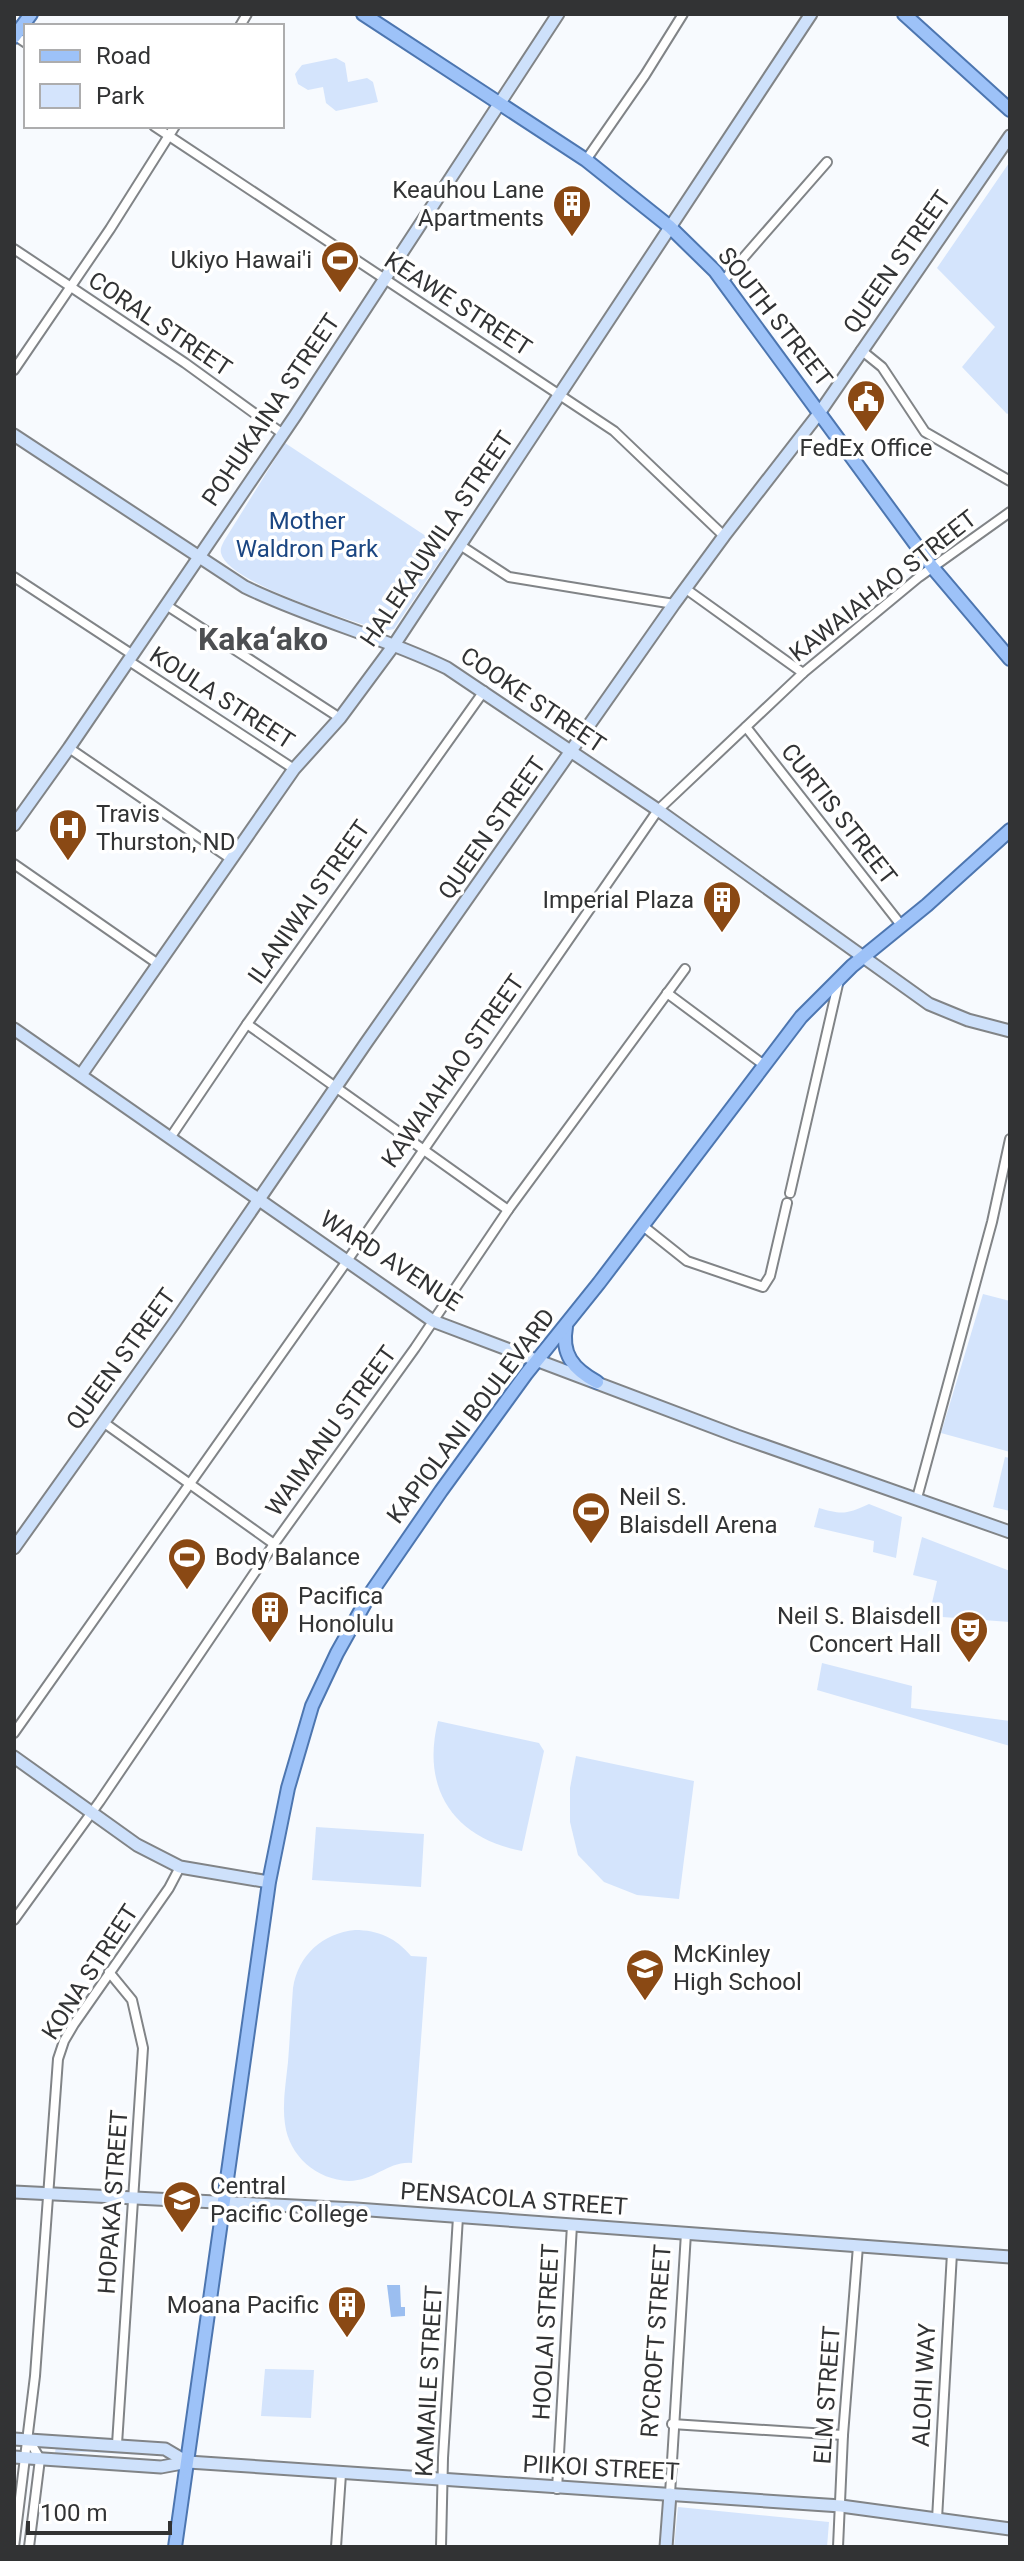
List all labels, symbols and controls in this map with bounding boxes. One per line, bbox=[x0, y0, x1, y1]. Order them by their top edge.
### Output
legend bbox=[24, 24, 284, 128]
text: Road bbox=[96, 42, 151, 70]
text: Park bbox=[96, 82, 145, 110]
place label: Keauhou Lane Apartments bbox=[392, 176, 544, 232]
building icon: Keauhou Lane Apartments bbox=[551, 183, 593, 238]
street label: QUEEN STREET bbox=[837, 185, 957, 339]
sports icon: Ukiyo Hawai'i bbox=[319, 239, 361, 294]
street label: SOUTH STREET bbox=[712, 242, 838, 392]
place label: Ukiyo Hawai'i bbox=[170, 246, 312, 274]
street label: KEAWE STREET bbox=[379, 246, 537, 362]
street label: CORAL STREET bbox=[83, 266, 237, 382]
street label: POHUKAINA STREET bbox=[196, 309, 346, 511]
public building icon: FedEx Office bbox=[845, 378, 887, 433]
street label: HALEKAUWILA STREET bbox=[355, 426, 519, 652]
place label: FedEx Office bbox=[799, 434, 933, 462]
street label: KAWAIAHAO STREET bbox=[784, 504, 982, 668]
park label: Mother Waldron Park bbox=[236, 507, 379, 563]
district label: Kaka‘ako bbox=[198, 620, 328, 658]
street label: KOULA STREET bbox=[144, 641, 300, 755]
street label: COOKE STREET bbox=[455, 641, 611, 759]
street label: CURTIS STREET bbox=[775, 738, 903, 890]
street label: QUEEN STREET bbox=[432, 751, 552, 905]
place label: Travis Thurston, ND bbox=[96, 800, 235, 856]
hospital icon: Travis Thurston, ND bbox=[47, 807, 89, 862]
street label: ILANIWAI STREET bbox=[242, 815, 376, 989]
building icon: Imperial Plaza bbox=[701, 879, 743, 934]
place label: Imperial Plaza bbox=[542, 886, 694, 914]
street label: KAWAIAHAO STREET bbox=[376, 969, 530, 1173]
street label: WARD AVENUE bbox=[315, 1205, 467, 1317]
street label: QUEEN STREET bbox=[60, 1283, 182, 1435]
street label: KAPIOLANI BOULEVARD bbox=[381, 1303, 561, 1529]
street label: WAIMANU STREET bbox=[260, 1340, 402, 1522]
place label: Neil S. Blaisdell Arena bbox=[619, 1483, 778, 1539]
sports icon: Neil S. Blaisdell Arena bbox=[570, 1490, 612, 1545]
sports icon: Body Balance bbox=[166, 1536, 208, 1591]
place label: Body Balance bbox=[215, 1543, 360, 1571]
place label: Pacifica Honolulu bbox=[298, 1582, 394, 1638]
building icon: Pacifica Honolulu bbox=[249, 1589, 291, 1644]
place label: Neil S. Blaisdell Concert Hall bbox=[777, 1602, 941, 1658]
theatre icon: Neil S. Blaisdell Concert Hall bbox=[948, 1609, 990, 1664]
street label: KONA STREET bbox=[36, 1899, 144, 2045]
place label: McKinley High School bbox=[673, 1940, 802, 1996]
school or university icon: McKinley High School bbox=[624, 1947, 666, 2002]
street label: HOPAKA STREET bbox=[93, 2109, 133, 2295]
place label: Central Pacific College bbox=[210, 2172, 368, 2228]
street label: PENSACOLA STREET bbox=[399, 2177, 629, 2221]
school or university icon: Central Pacific College bbox=[161, 2179, 203, 2234]
street label: HOOLAI STREET bbox=[527, 2243, 565, 2421]
street label: RYCROFT STREET bbox=[635, 2243, 677, 2439]
building icon: Moana Pacific bbox=[326, 2284, 368, 2339]
street label: KAMAILE STREET bbox=[410, 2285, 448, 2477]
place label: Moana Pacific bbox=[167, 2291, 319, 2319]
street label: ALOHI WAY bbox=[907, 2322, 941, 2447]
street label: ELM STREET bbox=[808, 2325, 846, 2465]
street label: PIIKOI STREET bbox=[522, 2450, 680, 2486]
scale bar bbox=[28, 2485, 170, 2535]
text: 100 m bbox=[40, 2499, 107, 2527]

